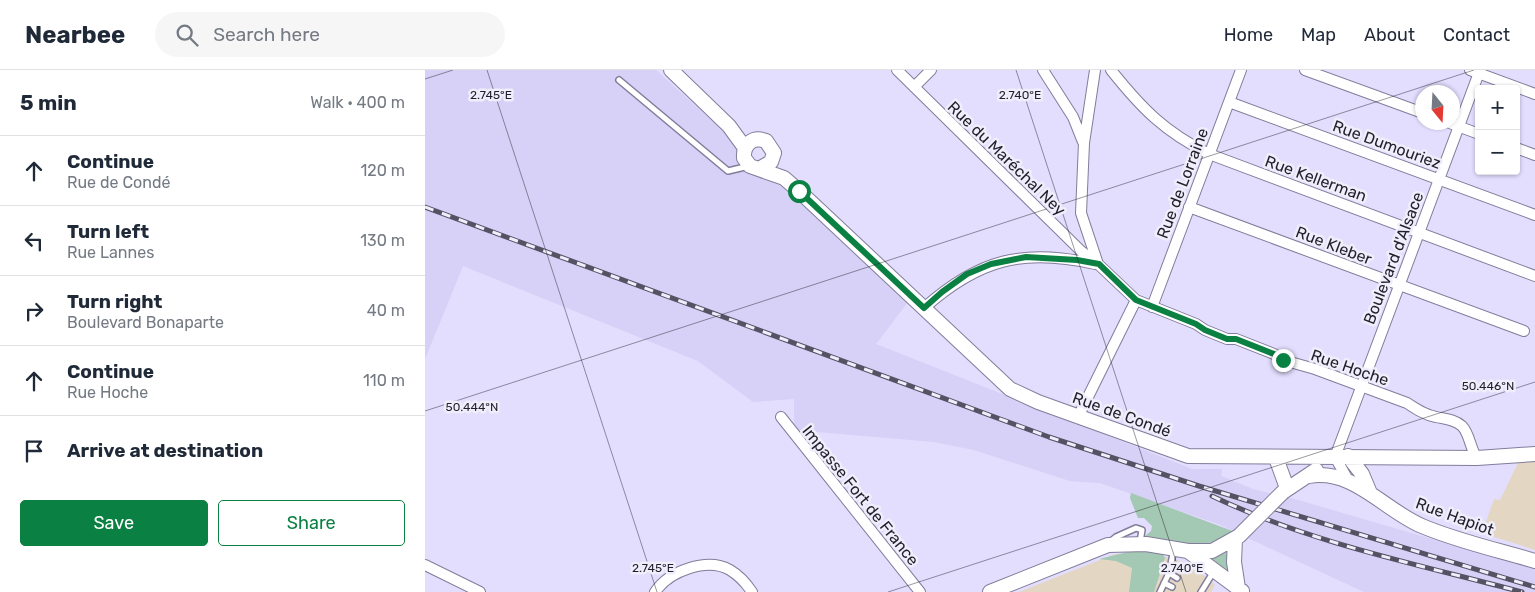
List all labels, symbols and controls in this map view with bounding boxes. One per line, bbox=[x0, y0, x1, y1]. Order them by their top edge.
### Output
search box bbox=[155, 12, 505, 57]
text: Nearbee bbox=[25, 21, 125, 49]
icon: search bbox=[173, 21, 201, 49]
text: Search here bbox=[213, 23, 320, 46]
text: Home bbox=[1224, 24, 1273, 46]
text: Map bbox=[1301, 24, 1336, 46]
text: About bbox=[1364, 24, 1415, 46]
text: Contact bbox=[1443, 24, 1510, 46]
north arrow bbox=[1415, 85, 1460, 130]
map controls bbox=[1475, 85, 1520, 175]
button: + bbox=[1475, 85, 1520, 130]
text: 2.745°E bbox=[470, 88, 512, 102]
text: 2.740°E bbox=[999, 88, 1041, 102]
text: 5 min bbox=[20, 90, 77, 115]
text: Walk · 400 m bbox=[310, 93, 405, 112]
street label: Rue du Maréchal Ney bbox=[944, 97, 1070, 220]
street label: Rue Dumouriez bbox=[1330, 116, 1444, 173]
street label: Rue de Lorraine bbox=[1153, 125, 1212, 241]
button: − bbox=[1475, 130, 1520, 175]
text: Continue bbox=[67, 150, 154, 173]
street label: Rue Kellerman bbox=[1262, 151, 1369, 206]
icon: ahead bbox=[20, 157, 48, 185]
text: 120 m bbox=[360, 161, 405, 180]
text: Rue de Condé bbox=[67, 173, 170, 192]
route start bbox=[788, 180, 811, 203]
street label: Boulevard d'Alsace bbox=[1359, 189, 1427, 327]
text: Turn left bbox=[67, 220, 149, 243]
street label: Rue Kleber bbox=[1293, 222, 1375, 269]
icon: left bbox=[20, 227, 48, 255]
text: 130 m bbox=[360, 231, 405, 250]
text: Rue Lannes bbox=[67, 243, 154, 262]
text: Turn right bbox=[67, 290, 162, 313]
icon: right bbox=[20, 297, 48, 325]
text: 40 m bbox=[367, 301, 405, 320]
text: Boulevard Bonaparte bbox=[67, 313, 224, 332]
street label: Rue Hoche bbox=[1308, 345, 1391, 390]
route end bbox=[1272, 349, 1295, 372]
text: Continue bbox=[67, 360, 154, 383]
icon: ahead bbox=[20, 367, 48, 395]
text: 110 m bbox=[363, 371, 405, 390]
text: 50.446°N bbox=[1462, 379, 1514, 393]
text: Rue Hoche bbox=[67, 383, 148, 402]
street label: Rue de Condé bbox=[1070, 388, 1174, 441]
text: 50.444°N bbox=[446, 400, 498, 414]
street label: Impasse Fort de France bbox=[798, 422, 923, 569]
icon: arrive bbox=[20, 437, 48, 465]
text: Arrive at destination bbox=[67, 439, 263, 462]
street label: Rue Hapiot bbox=[1413, 494, 1497, 539]
button: Save bbox=[20, 500, 208, 546]
button: Share bbox=[218, 500, 405, 546]
text: 2.745°E bbox=[632, 561, 674, 575]
text: 2.740°E bbox=[1161, 561, 1203, 575]

